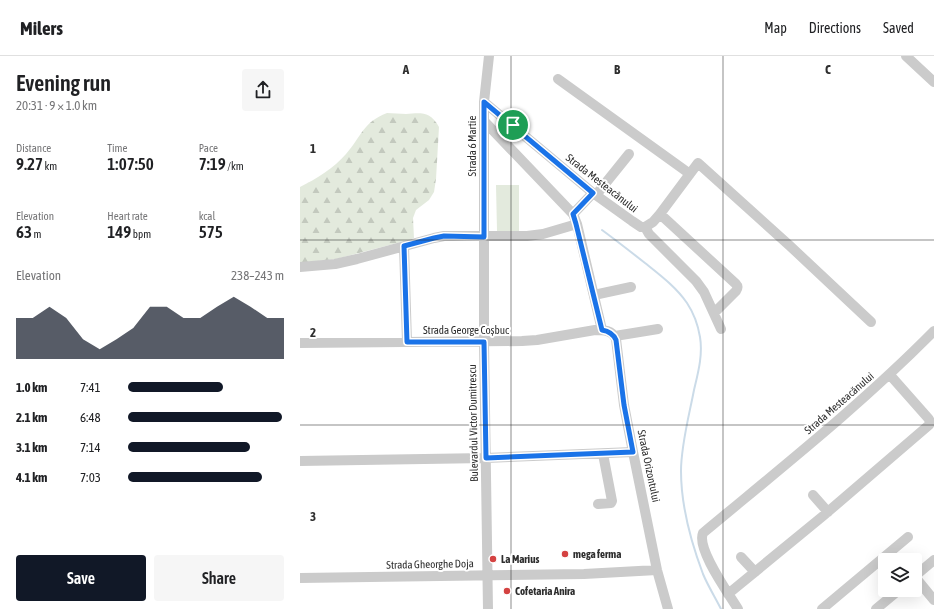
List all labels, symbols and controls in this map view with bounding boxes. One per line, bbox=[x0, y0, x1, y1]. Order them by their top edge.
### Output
text: Milers bbox=[20, 17, 63, 39]
text: Map bbox=[764, 20, 787, 36]
text: Directions bbox=[809, 20, 861, 36]
text: Saved bbox=[883, 20, 914, 36]
text: A bbox=[402, 62, 410, 77]
text: B bbox=[614, 62, 621, 77]
text: C bbox=[825, 62, 831, 77]
button: share bbox=[242, 69, 284, 111]
text: Evening run bbox=[16, 70, 111, 96]
text: 20:31 · 9 × 1.0 km bbox=[16, 98, 97, 113]
pin bbox=[496, 108, 530, 142]
icon: arrive bbox=[502, 114, 524, 136]
street label: Strada 6 Martie bbox=[466, 116, 478, 176]
text: 1 bbox=[310, 141, 316, 156]
text: Distance bbox=[16, 142, 51, 154]
text: Time bbox=[107, 142, 127, 154]
text: Pace bbox=[199, 142, 218, 154]
street label: Strada Mesteacănului bbox=[564, 151, 640, 215]
text: 9.27 bbox=[16, 154, 43, 174]
text: 1:07:50 bbox=[107, 154, 154, 174]
text: 7:19 bbox=[199, 154, 226, 174]
text: km bbox=[43, 160, 57, 172]
text: /km bbox=[226, 160, 244, 172]
text: Elevation bbox=[16, 210, 54, 222]
text: Heart rate bbox=[107, 210, 148, 222]
text: kcal bbox=[199, 210, 215, 222]
text: 63 bbox=[16, 222, 32, 242]
text: 149 bbox=[107, 222, 131, 242]
text: 575 bbox=[199, 222, 223, 242]
text: m bbox=[32, 228, 41, 240]
text: bpm bbox=[131, 228, 151, 240]
text: Elevation bbox=[16, 268, 61, 283]
text: 238–243 m bbox=[231, 268, 284, 283]
street label: Strada George Coșbuc bbox=[423, 324, 510, 336]
text: 2 bbox=[310, 325, 316, 340]
street label: Bulevardul Victor Dumitrescu bbox=[466, 364, 480, 482]
street label: Strada Mesteacănului bbox=[802, 370, 876, 436]
text: 1.0 km bbox=[16, 380, 47, 395]
text: 7:41 bbox=[80, 380, 101, 395]
text: 2.1 km bbox=[16, 410, 47, 425]
text: 6:48 bbox=[80, 410, 101, 425]
street label: Strada Orizontului bbox=[635, 429, 663, 503]
text: 3.1 km bbox=[16, 440, 47, 455]
text: 7:14 bbox=[80, 440, 101, 455]
text: 4.1 km bbox=[16, 470, 47, 485]
text: 7:03 bbox=[80, 470, 101, 485]
text: 3 bbox=[310, 509, 316, 524]
place label: mega ferma bbox=[573, 548, 621, 560]
marker: mega ferma bbox=[560, 549, 570, 559]
place label: La Marius bbox=[501, 553, 539, 565]
map controls bbox=[878, 553, 922, 597]
button: layers bbox=[878, 553, 922, 597]
marker: La Marius bbox=[488, 554, 498, 564]
button: Save bbox=[16, 555, 146, 601]
button: Share bbox=[154, 555, 284, 601]
street label: Strada Gheorghe Doja bbox=[386, 557, 474, 571]
place label: Cofetaria Anira bbox=[515, 585, 575, 597]
marker: Cofetaria Anira bbox=[502, 586, 512, 596]

